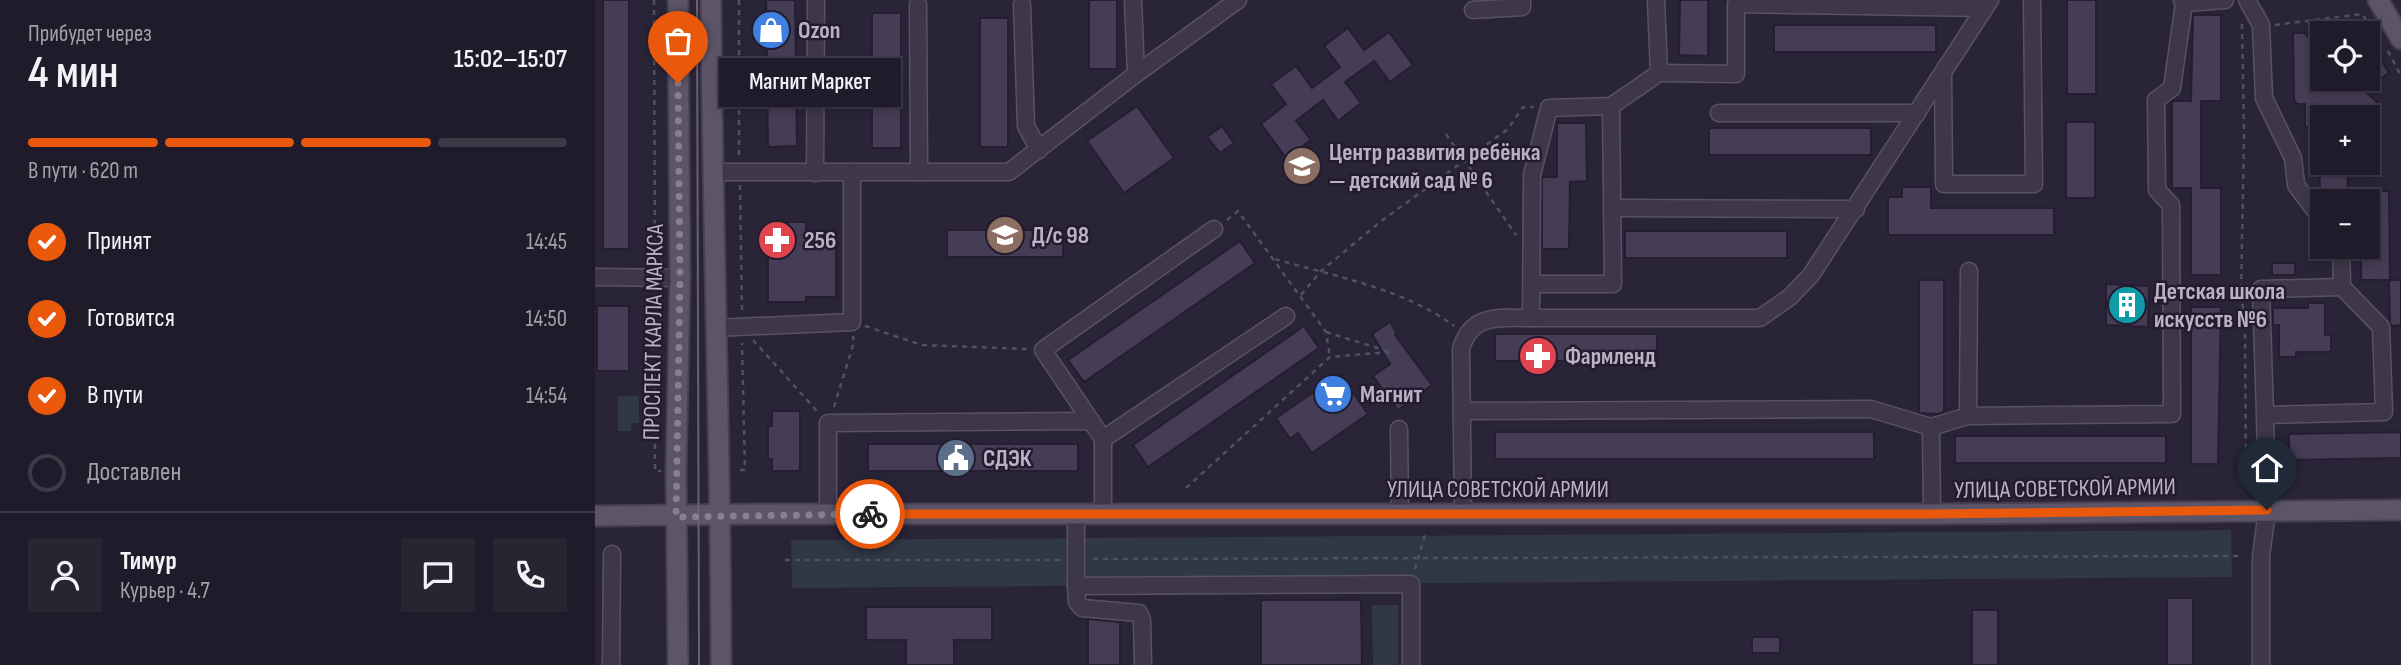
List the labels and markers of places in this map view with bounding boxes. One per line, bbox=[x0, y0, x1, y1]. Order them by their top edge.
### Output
shop icon: Ozon bbox=[750, 9, 792, 51]
pin bbox=[648, 11, 708, 83]
place label: Ozon bbox=[798, 16, 841, 45]
callout: Магнит Маркет bbox=[720, 58, 902, 108]
place label: Центр развития ребёнка — детский сад № 6 bbox=[1329, 138, 1541, 195]
school or university icon: Центр развития ребёнка — детский сад № 6 bbox=[1281, 145, 1323, 187]
school or university icon: Д/с 98 bbox=[984, 214, 1026, 256]
pharmacy icon: 256 bbox=[756, 219, 798, 261]
place label: Д/с 98 bbox=[1032, 221, 1089, 250]
place label: 256 bbox=[804, 226, 836, 255]
place label: Детская школа искусств №6 bbox=[2154, 277, 2285, 334]
building icon: Детская школа искусств №6 bbox=[2106, 284, 2148, 326]
pharmacy icon: Фармленд bbox=[1517, 335, 1559, 377]
place label: Фармленд bbox=[1565, 342, 1656, 371]
supermarket icon: Магнит bbox=[1312, 373, 1354, 415]
place label: Магнит bbox=[1360, 380, 1422, 409]
public building icon: СДЭК bbox=[935, 437, 977, 479]
pin bbox=[2237, 438, 2297, 510]
place label: СДЭК bbox=[983, 444, 1032, 473]

